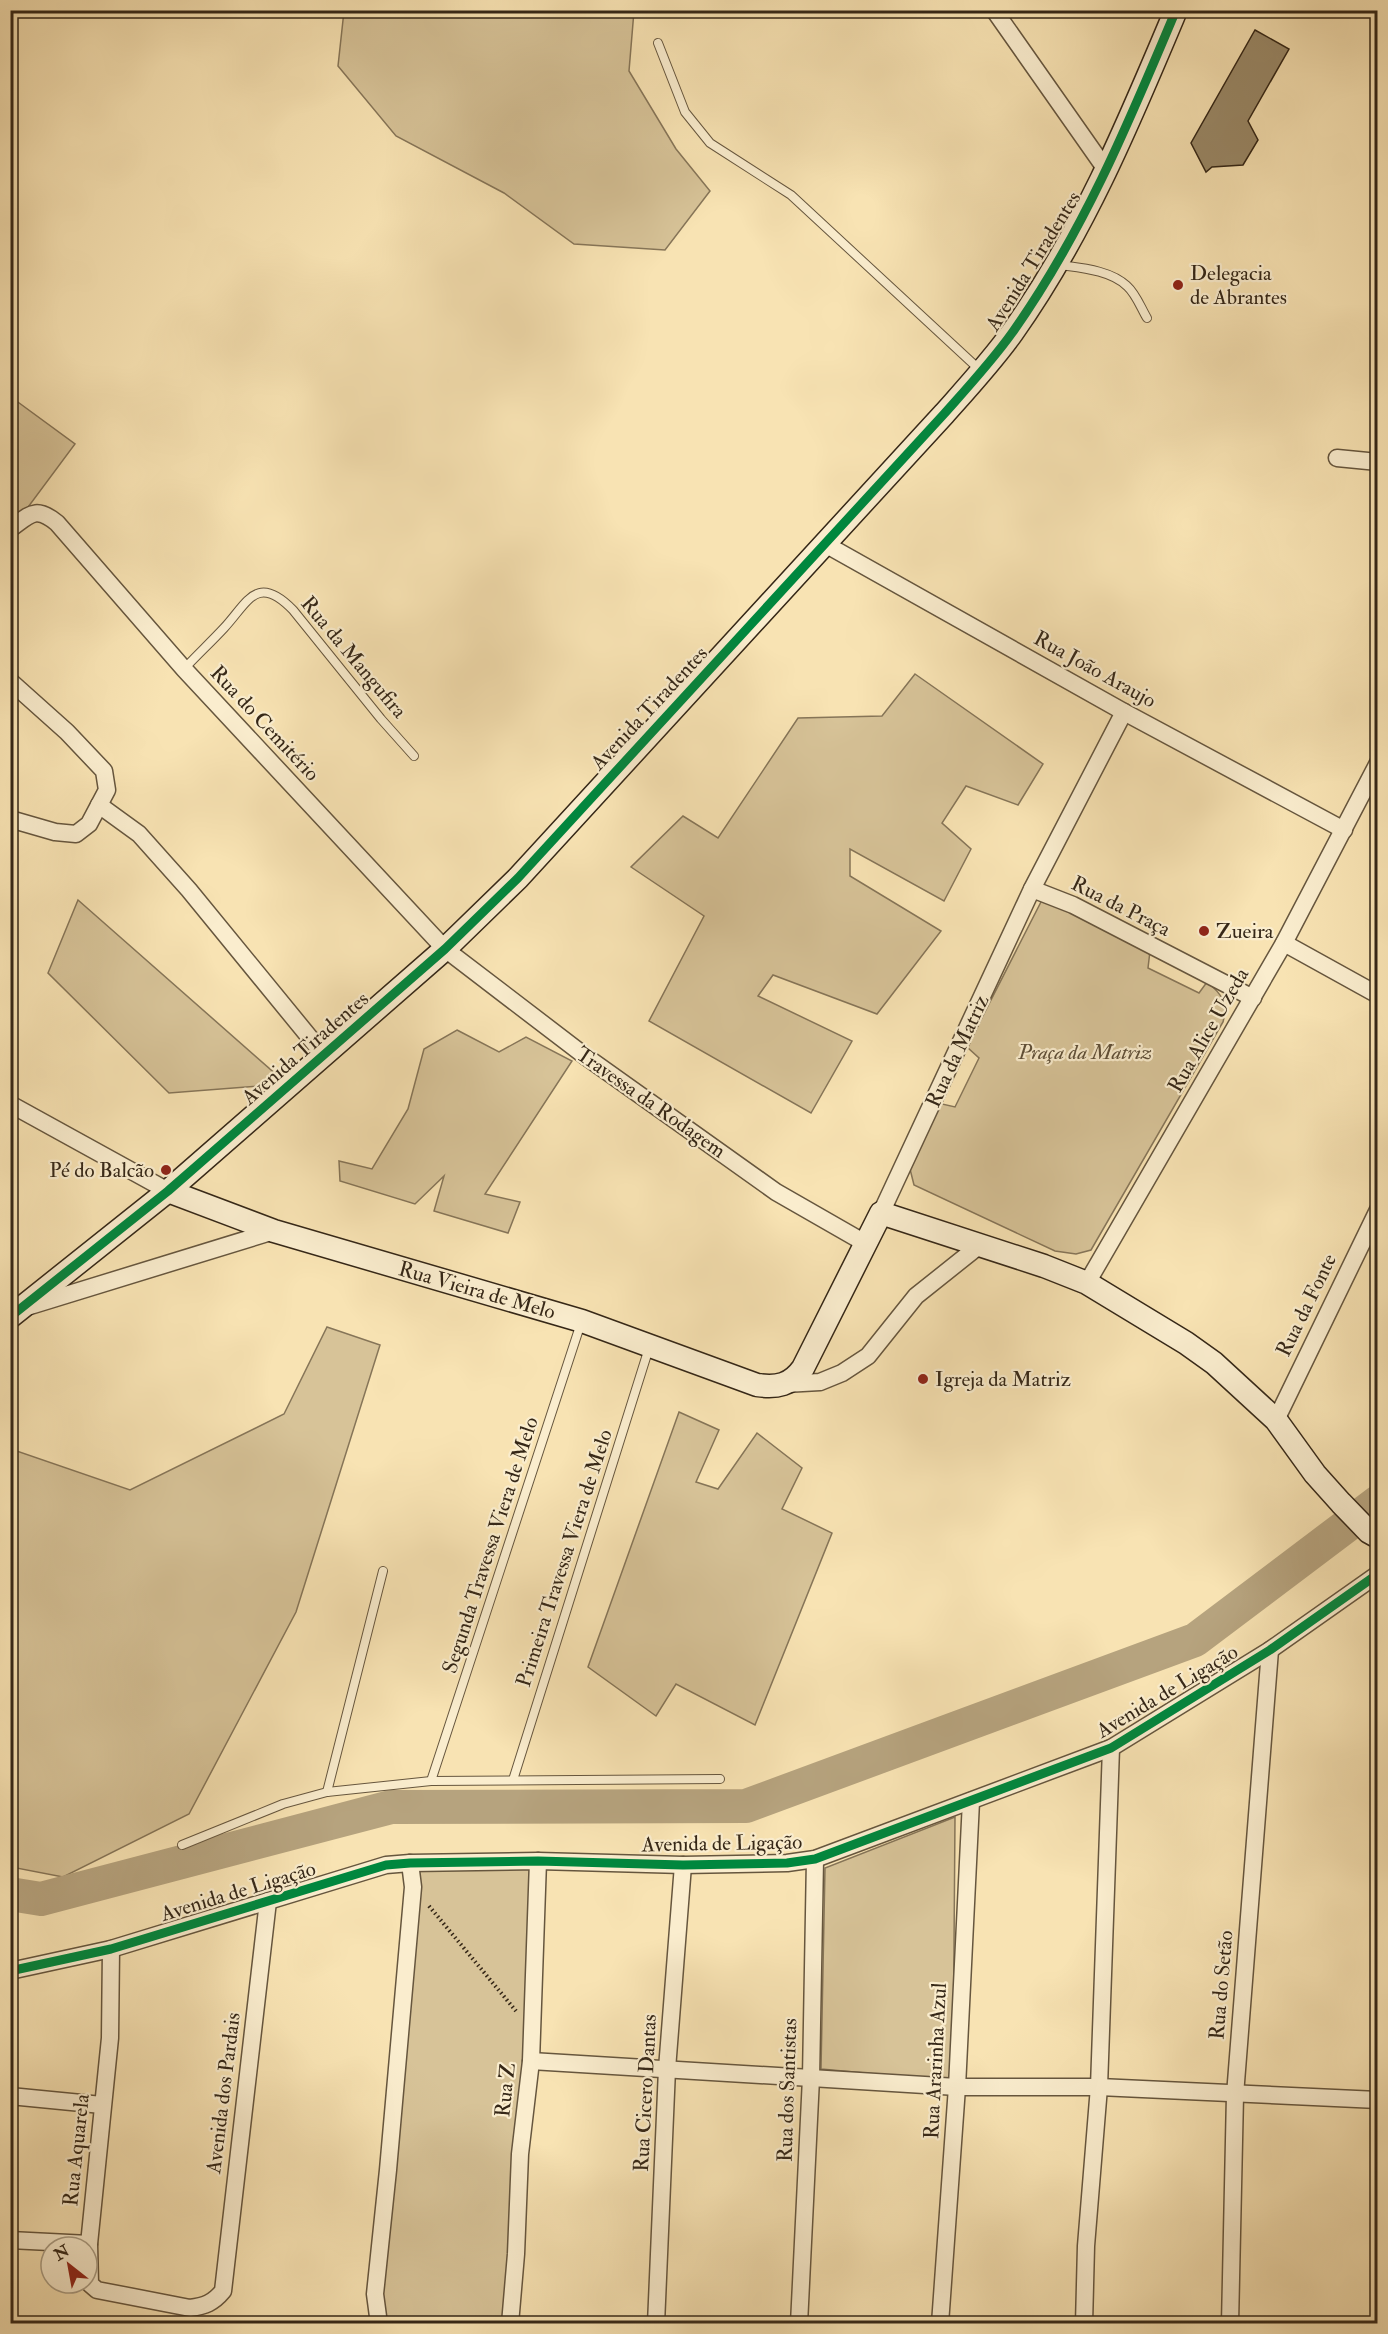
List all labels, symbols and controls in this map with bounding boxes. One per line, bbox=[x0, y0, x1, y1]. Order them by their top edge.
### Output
street label: Avenida Tiradentes bbox=[979, 186, 1087, 337]
place label: Delegacia de Abrantes bbox=[1190, 260, 1287, 311]
marker: Delegacia de Abrantes bbox=[1171, 278, 1185, 292]
street label: Rua da Mangufira bbox=[295, 591, 413, 724]
street label: Rua João Araujo bbox=[1029, 625, 1161, 714]
street label: Avenida Tiradentes bbox=[584, 641, 714, 777]
street label: Rua do Cemitério bbox=[204, 660, 325, 787]
street label: Rua da Praça bbox=[1067, 870, 1175, 943]
place label: Zueira bbox=[1216, 918, 1274, 945]
marker: Zueira bbox=[1197, 924, 1211, 938]
street label: Rua Alice Uzeda bbox=[1162, 963, 1255, 1097]
street label: Avenida Tiradentes bbox=[235, 986, 375, 1112]
street label: Rua da Matriz bbox=[920, 991, 995, 1112]
park label: Praça da Matriz bbox=[1017, 1039, 1152, 1066]
street label: Travessa da Rodagem bbox=[570, 1041, 731, 1164]
place label: Pé do Balcão bbox=[49, 1157, 154, 1184]
marker: Pé do Balcão bbox=[159, 1163, 173, 1177]
street label: Rua da Fonte bbox=[1270, 1249, 1343, 1361]
street label: Rua Vieira de Melo bbox=[395, 1255, 558, 1326]
place label: Igreja da Matriz bbox=[935, 1366, 1071, 1393]
marker: Igreja da Matriz bbox=[916, 1372, 930, 1386]
street label: Segunda Travessa Viera de Melo bbox=[436, 1413, 545, 1677]
street label: Primeira Travessa Viera de Melo bbox=[510, 1426, 619, 1690]
street label: Avenida de Ligação bbox=[1091, 1638, 1243, 1745]
street label: Avenida de Ligação bbox=[640, 1829, 803, 1858]
street label: Avenida de Ligação bbox=[156, 1855, 319, 1928]
street label: Rua do Setão bbox=[1203, 1929, 1240, 2041]
street label: Rua Ararinha Azul bbox=[918, 1982, 953, 2140]
street label: Avenida dos Pardais bbox=[200, 2011, 247, 2176]
street label: Rua Cicero Dantas bbox=[628, 2013, 663, 2173]
street label: Rua dos Santistas bbox=[771, 2018, 804, 2162]
street label: Rua Z bbox=[489, 2061, 522, 2119]
street label: Rua Aquarela bbox=[57, 2092, 96, 2208]
north arrow bbox=[39, 2235, 99, 2295]
text: N bbox=[50, 2240, 74, 2266]

